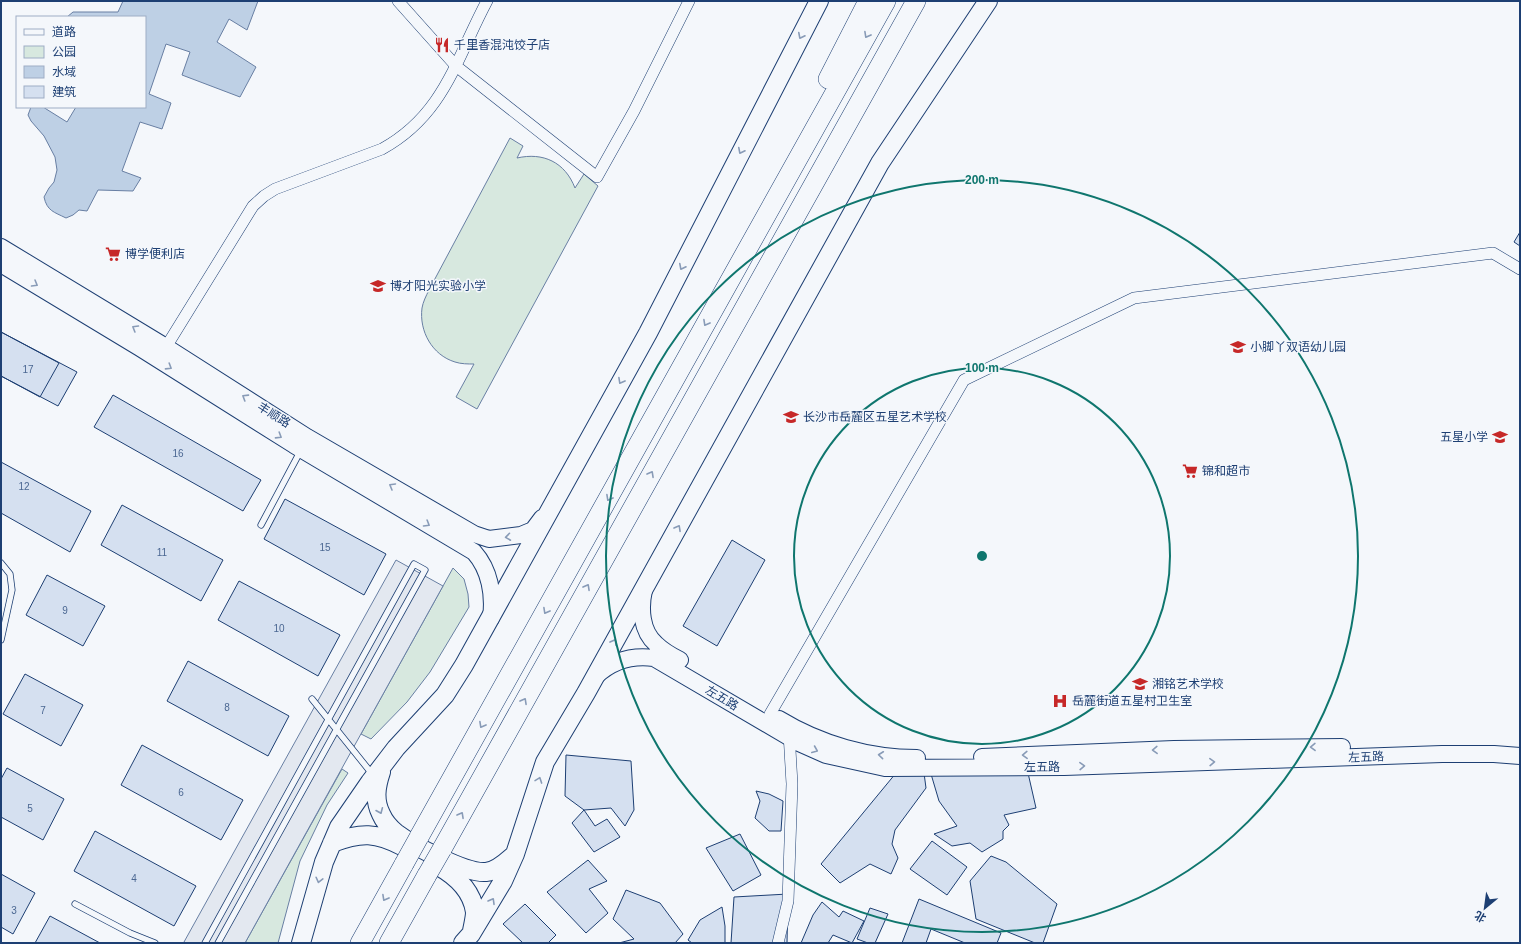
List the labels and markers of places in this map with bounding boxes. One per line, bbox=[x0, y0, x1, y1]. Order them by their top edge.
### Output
restaurant icon: 千里香混沌饺子店 bbox=[433, 36, 451, 54]
place label: 千里香混沌饺子店 bbox=[454, 38, 550, 52]
supermarket icon: 博学便利店 bbox=[104, 245, 122, 263]
place label: 博学便利店 bbox=[125, 247, 185, 261]
school or university icon: 博才阳光实验小学 bbox=[369, 277, 387, 295]
place label: 博才阳光实验小学 bbox=[390, 279, 486, 293]
school or university icon: 小脚丫双语幼儿园 bbox=[1229, 338, 1247, 356]
place label: 小脚丫双语幼儿园 bbox=[1250, 340, 1346, 354]
school or university icon: 长沙市岳麓区五星艺术学校 bbox=[782, 408, 800, 426]
place label: 长沙市岳麓区五星艺术学校 bbox=[803, 410, 947, 424]
school or university icon: 五星小学 bbox=[1491, 428, 1509, 446]
place label: 五星小学 bbox=[1440, 430, 1488, 444]
supermarket icon: 锦和超市 bbox=[1181, 462, 1199, 480]
place label: 锦和超市 bbox=[1202, 464, 1250, 478]
centre of rings bbox=[975, 549, 989, 563]
school or university icon: 湘铭艺术学校 bbox=[1131, 675, 1149, 693]
place label: 湘铭艺术学校 bbox=[1152, 677, 1224, 691]
hospital icon: 岳麓街道五星村卫生室 bbox=[1051, 692, 1069, 710]
place label: 岳麓街道五星村卫生室 bbox=[1072, 694, 1192, 708]

